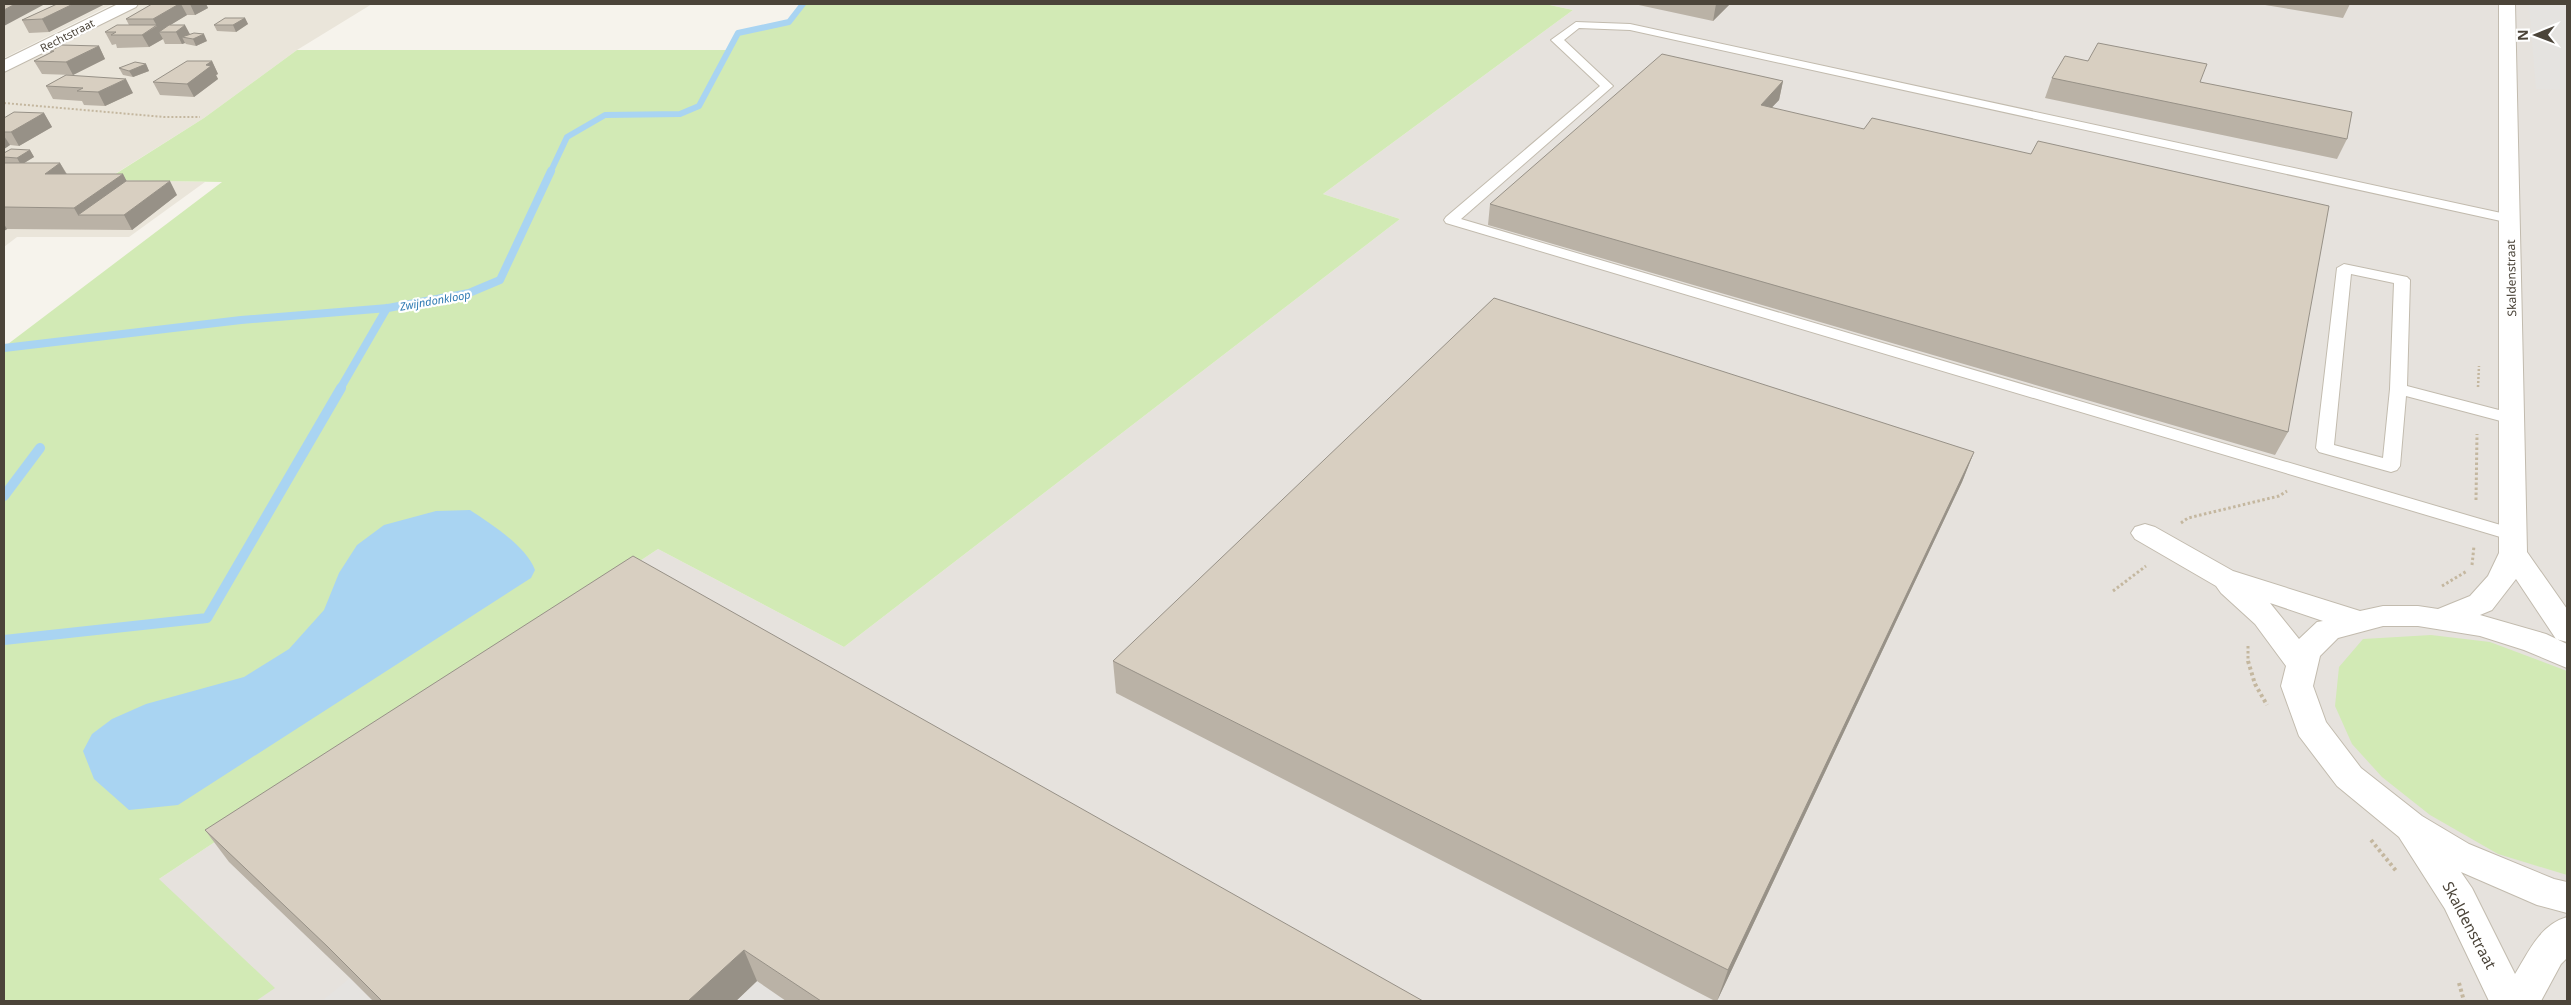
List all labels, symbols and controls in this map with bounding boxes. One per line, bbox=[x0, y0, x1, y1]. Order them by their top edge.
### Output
north arrow bbox=[2511, 10, 2561, 60]
street label: Rechtstraat bbox=[37, 15, 97, 55]
text: N bbox=[2513, 29, 2532, 41]
street label: Skaldenstraat bbox=[2502, 239, 2520, 317]
water label: Zwijndonkloop bbox=[397, 286, 472, 314]
street label: Skaldenstraat bbox=[2439, 878, 2502, 973]

